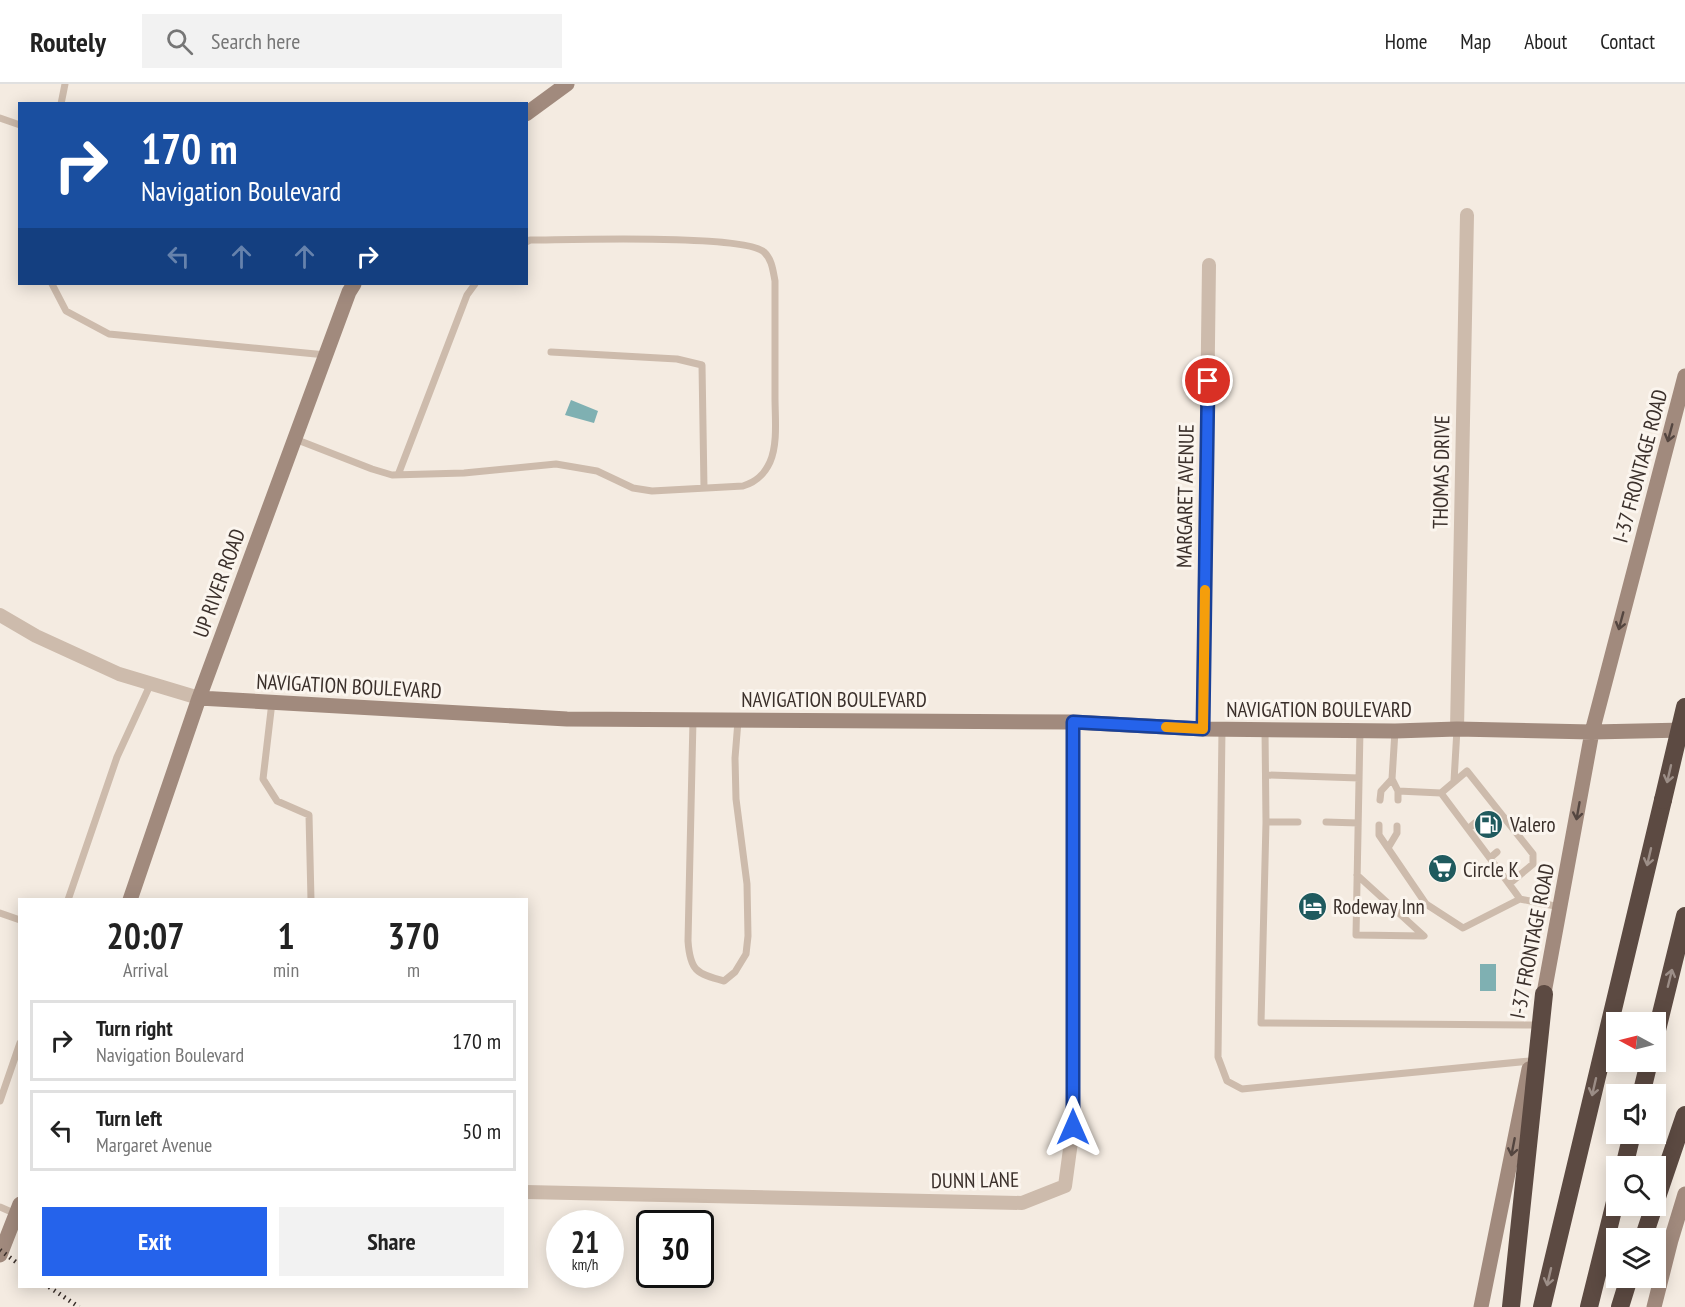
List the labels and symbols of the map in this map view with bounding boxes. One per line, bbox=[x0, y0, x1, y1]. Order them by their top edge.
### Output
pin bbox=[1182, 355, 1233, 406]
street label: I-37 FRONTAGE ROAD bbox=[1607, 386, 1673, 546]
street label: THOMAS DRIVE bbox=[1427, 415, 1455, 529]
one-way arrow bbox=[1664, 423, 1676, 442]
street label: MARGARET AVENUE bbox=[1170, 424, 1200, 568]
street label: UP RIVER ROAD bbox=[187, 525, 251, 641]
one-way arrow bbox=[1615, 611, 1626, 630]
street label: NAVIGATION BOULEVARD bbox=[256, 668, 442, 704]
street label: NAVIGATION BOULEVARD bbox=[741, 686, 927, 713]
street label: NAVIGATION BOULEVARD bbox=[1226, 696, 1412, 723]
one-way arrow bbox=[1663, 764, 1674, 783]
one-way arrow bbox=[1572, 801, 1583, 821]
fuel station icon: Valero bbox=[1473, 808, 1505, 840]
place label: Valero bbox=[1509, 811, 1556, 838]
one-way arrow bbox=[1643, 847, 1655, 866]
supermarket icon: Circle K bbox=[1426, 853, 1458, 885]
place label: Circle K bbox=[1463, 856, 1519, 883]
street label: I-37 FRONTAGE ROAD bbox=[1504, 861, 1560, 1021]
hotel icon: Rodeway Inn bbox=[1296, 890, 1328, 922]
place label: Rodeway Inn bbox=[1333, 893, 1425, 920]
one-way arrow bbox=[1664, 968, 1676, 987]
north arrow bbox=[1606, 1012, 1666, 1072]
one-way arrow bbox=[1588, 1078, 1600, 1097]
position arrow bbox=[1041, 1095, 1105, 1159]
one-way arrow bbox=[1507, 1137, 1518, 1156]
street label: DUNN LANE bbox=[931, 1166, 1019, 1194]
speed limit sign: 30 bbox=[636, 1210, 714, 1288]
one-way arrow bbox=[1543, 1267, 1555, 1286]

